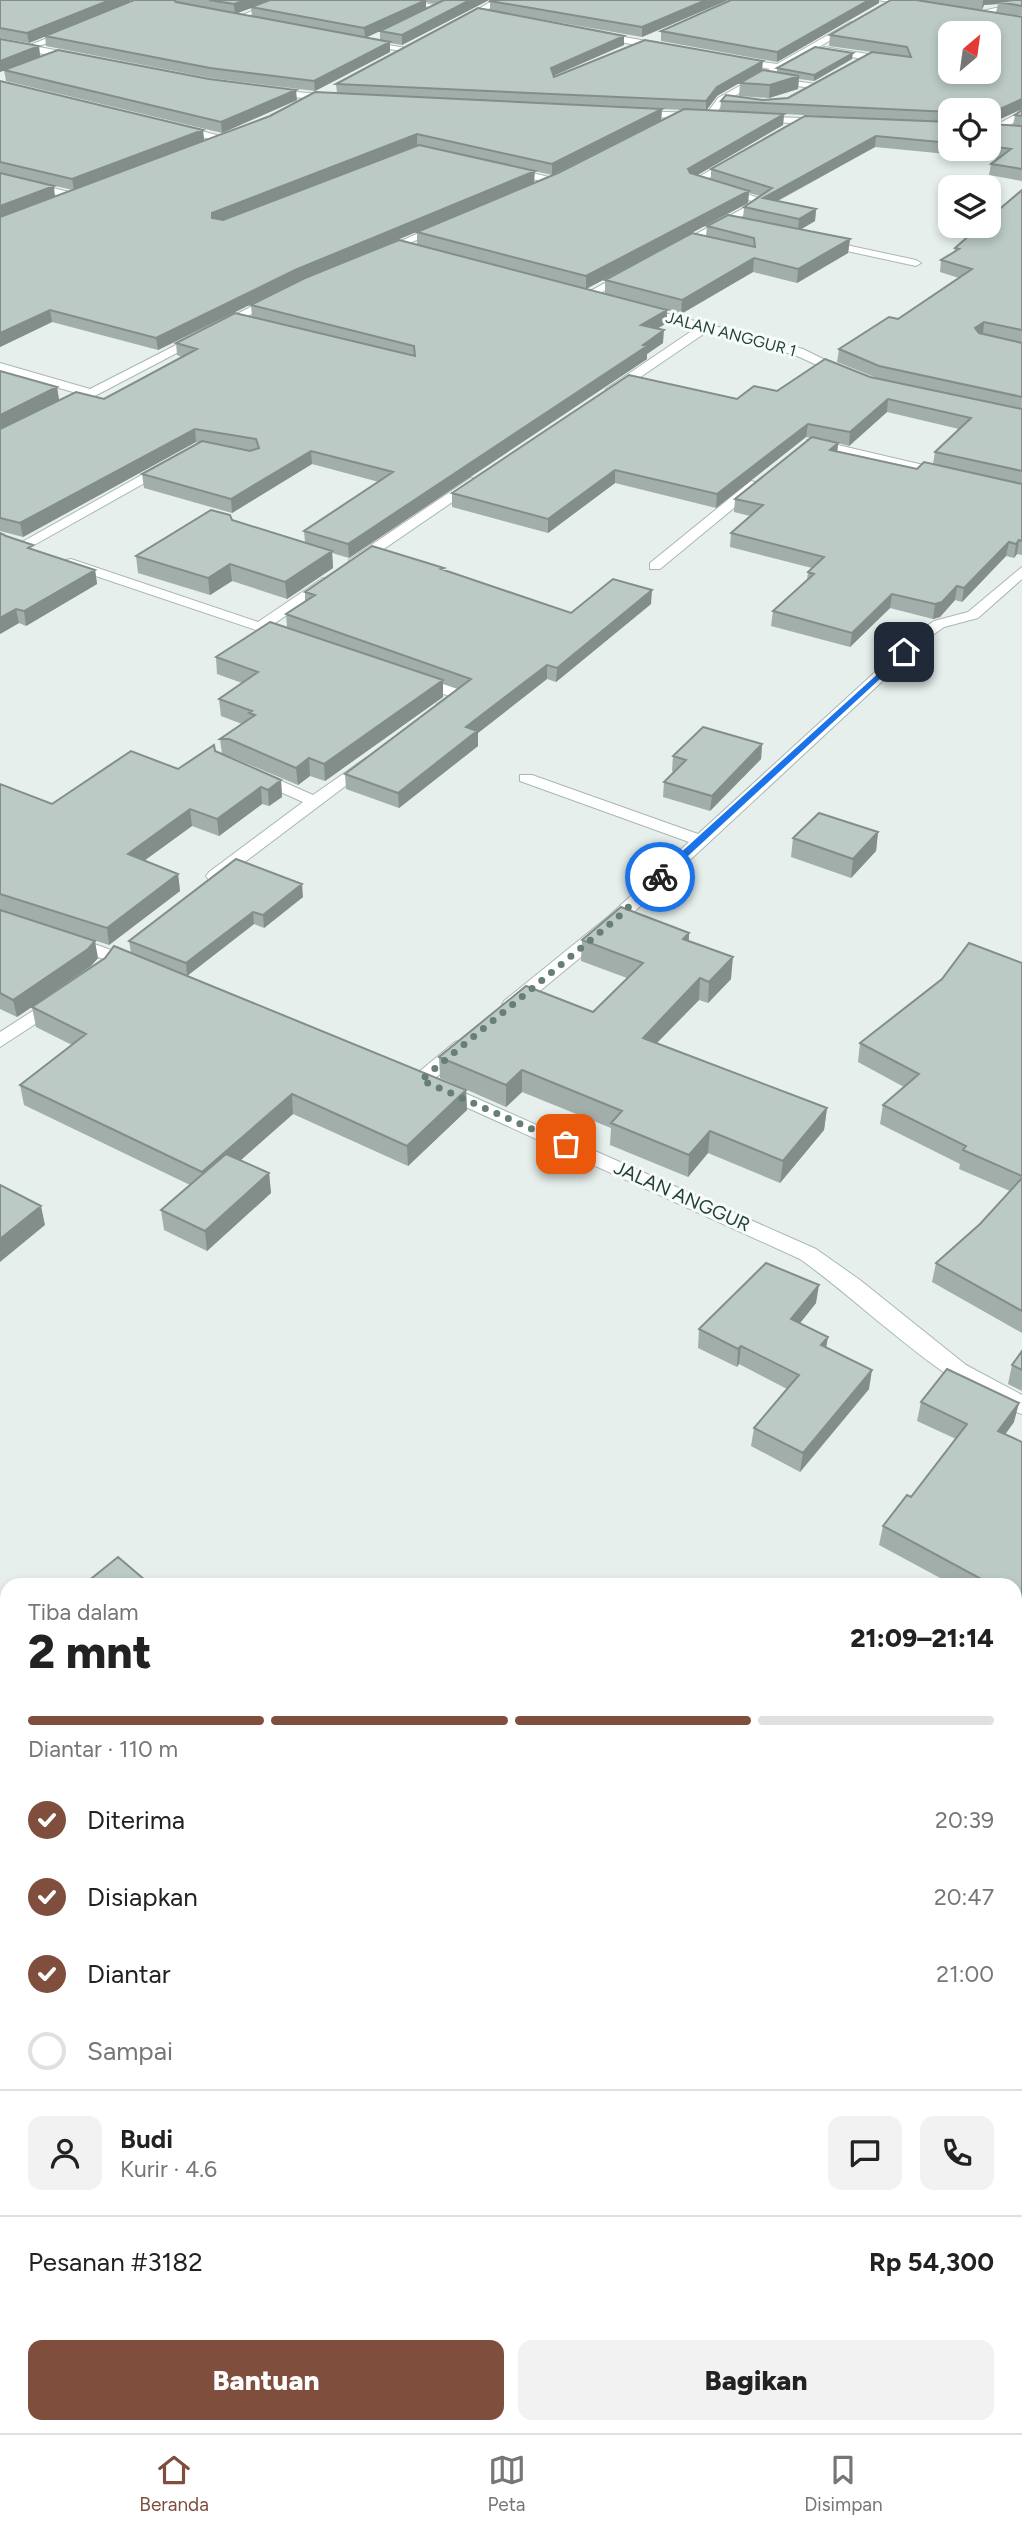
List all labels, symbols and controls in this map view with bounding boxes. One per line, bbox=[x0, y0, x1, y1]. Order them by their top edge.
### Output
north arrow bbox=[938, 21, 1001, 84]
map controls bbox=[938, 21, 1001, 238]
button: locate bbox=[938, 98, 1001, 161]
button: layers bbox=[938, 175, 1001, 238]
street label: JALAN ANGGUR 1 bbox=[664, 307, 798, 361]
pin bbox=[874, 622, 934, 682]
icon: home bbox=[885, 633, 923, 671]
courier bbox=[625, 842, 695, 912]
icon: bike bbox=[641, 858, 679, 896]
pin bbox=[536, 1114, 596, 1174]
icon: bag bbox=[547, 1125, 585, 1163]
street label: JALAN ANGGUR bbox=[610, 1156, 754, 1236]
text: Tiba dalam bbox=[28, 1598, 139, 1626]
text: 21:09–21:14 bbox=[850, 1622, 994, 1654]
text: 2 mnt bbox=[28, 1624, 152, 1680]
text: Diantar · 110 m bbox=[28, 1735, 178, 1763]
icon: check bbox=[28, 1801, 66, 1839]
text: Diterima bbox=[87, 1804, 185, 1836]
text: 20:39 bbox=[935, 1806, 994, 1834]
icon: check bbox=[28, 1878, 66, 1916]
text: Disiapkan bbox=[87, 1881, 198, 1913]
text: 20:47 bbox=[934, 1883, 994, 1911]
icon: check bbox=[28, 1955, 66, 1993]
text: Diantar bbox=[87, 1958, 171, 1990]
text: 21:00 bbox=[936, 1960, 994, 1988]
text: Sampai bbox=[87, 2035, 173, 2067]
button: person bbox=[28, 2116, 102, 2190]
button: chat bbox=[828, 2116, 902, 2190]
button: phone bbox=[920, 2116, 994, 2190]
text: Budi bbox=[120, 2123, 173, 2155]
text: Kurir · 4.6 bbox=[120, 2155, 217, 2183]
text: Pesanan #3182 bbox=[28, 2246, 203, 2278]
text: Rp 54,300 bbox=[869, 2246, 994, 2278]
button: Bantuan bbox=[28, 2340, 504, 2420]
button: Bagikan bbox=[518, 2340, 994, 2420]
tab: Beranda bbox=[139, 2451, 209, 2516]
tab: Peta bbox=[488, 2451, 526, 2516]
tab: Disimpan bbox=[804, 2451, 883, 2516]

